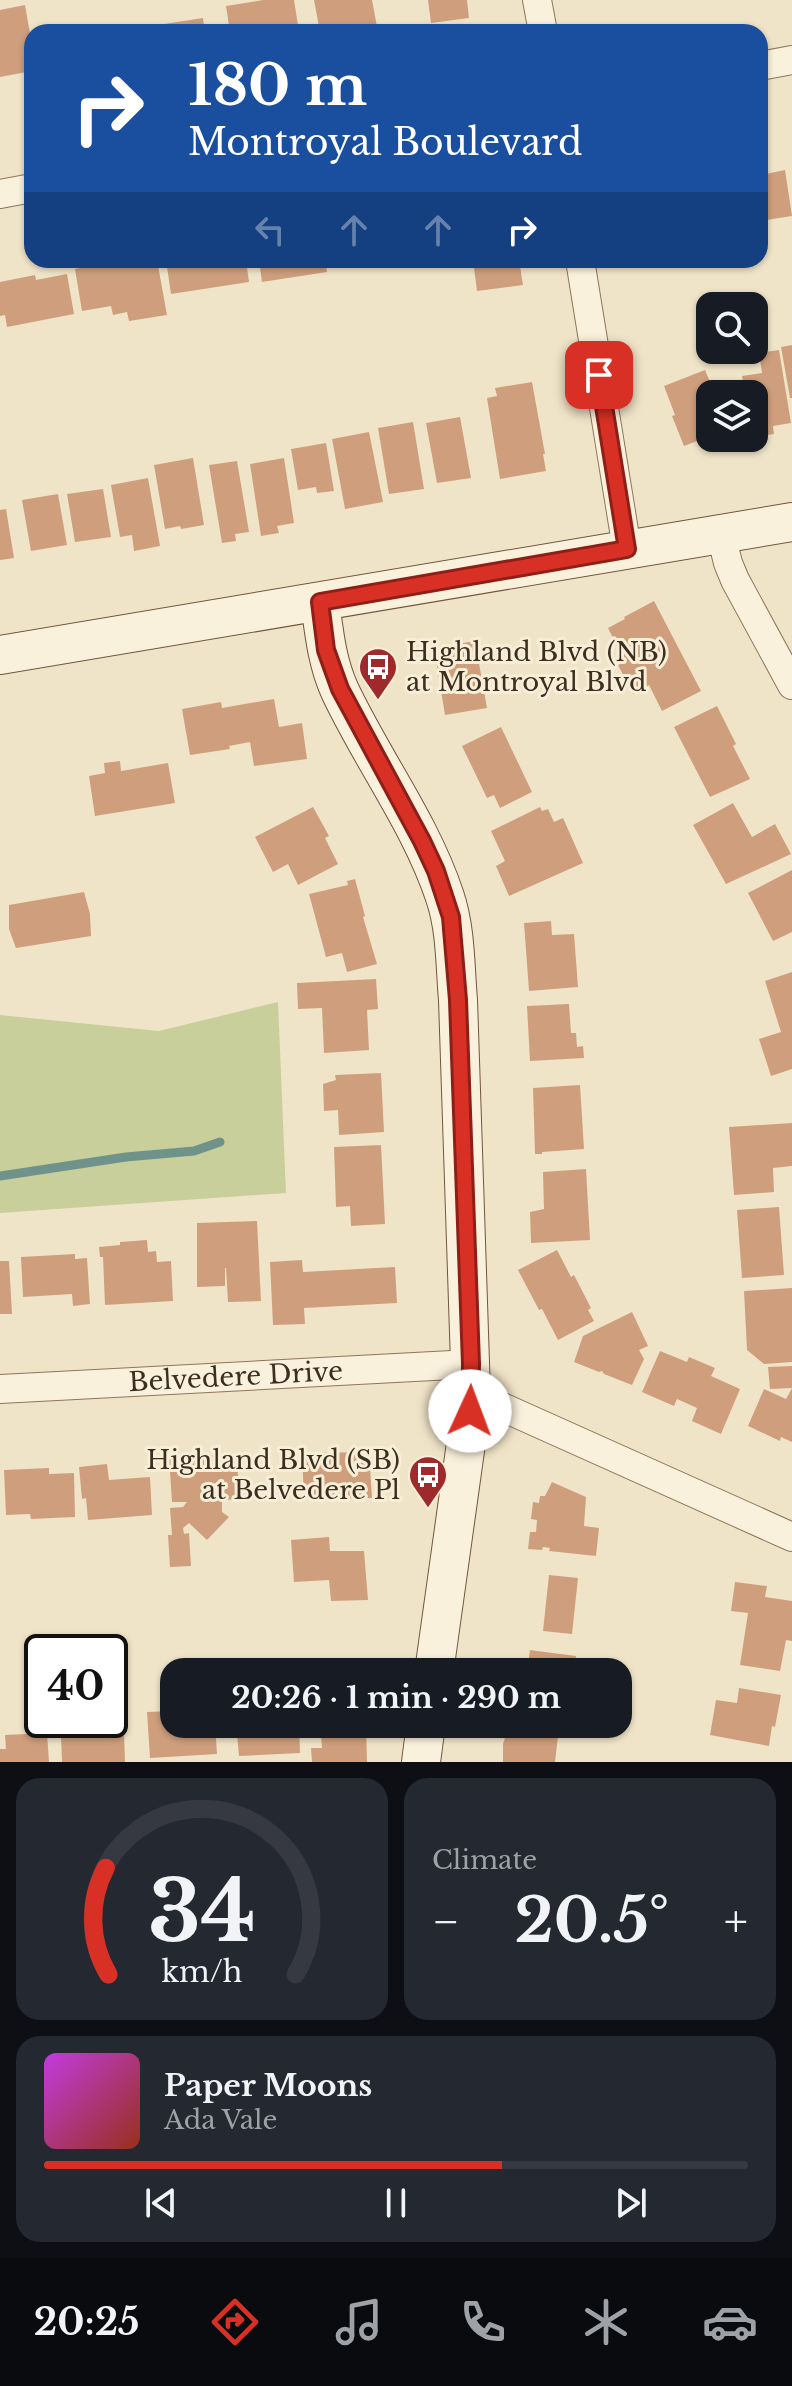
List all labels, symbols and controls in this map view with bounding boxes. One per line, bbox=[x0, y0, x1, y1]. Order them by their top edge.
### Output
text: 180 m bbox=[188, 51, 367, 120]
icon: right bbox=[56, 56, 160, 160]
text: Montroyal Boulevard bbox=[188, 120, 582, 165]
icon: left bbox=[248, 208, 292, 252]
icon: ahead bbox=[332, 208, 376, 252]
icon: ahead bbox=[416, 208, 460, 252]
icon: right bbox=[500, 208, 544, 252]
map controls bbox=[696, 292, 768, 452]
button: search bbox=[696, 292, 768, 364]
pin bbox=[565, 341, 633, 409]
icon: arrive bbox=[577, 353, 621, 397]
button: layers bbox=[696, 380, 768, 452]
place label: Highland Blvd (NB) at Montroyal Blvd bbox=[406, 636, 667, 698]
bus stop icon: Highland Blvd (NB) at Montroyal Blvd bbox=[357, 646, 399, 701]
street label: Belvedere Drive bbox=[128, 1355, 344, 1398]
position arrow bbox=[428, 1369, 512, 1453]
place label: Highland Blvd (SB) at Belvedere Pl bbox=[146, 1444, 400, 1506]
bus stop icon: Highland Blvd (SB) at Belvedere Pl bbox=[407, 1454, 449, 1509]
speed limit sign: 40 bbox=[24, 1634, 128, 1738]
text: 20:26 · 1 min · 290 m bbox=[231, 1679, 561, 1716]
text: Climate bbox=[432, 1844, 537, 1876]
text: 34 bbox=[148, 1860, 256, 1963]
text: 20.5° bbox=[515, 1884, 669, 1958]
text: − bbox=[432, 1894, 460, 1949]
text: + bbox=[724, 1894, 748, 1949]
text: km/h bbox=[161, 1954, 243, 1990]
text: Paper Moons bbox=[164, 2067, 372, 2104]
text: Ada Vale bbox=[164, 2104, 277, 2136]
icon: previous bbox=[139, 2181, 183, 2225]
icon: pause bbox=[374, 2181, 418, 2225]
icon: next bbox=[609, 2181, 653, 2225]
icon: directions bbox=[207, 2294, 263, 2350]
icon: music bbox=[331, 2294, 387, 2350]
icon: phone bbox=[455, 2294, 511, 2350]
icon: climate bbox=[578, 2294, 634, 2350]
icon: car bbox=[702, 2294, 758, 2350]
text: 20:25 bbox=[34, 2300, 140, 2345]

